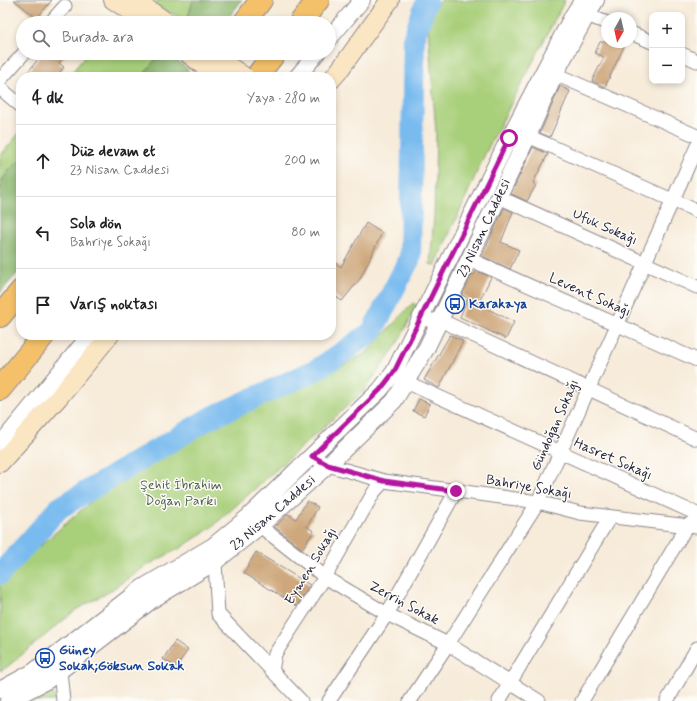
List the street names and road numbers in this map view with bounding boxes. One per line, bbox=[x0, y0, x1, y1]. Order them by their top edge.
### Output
street label: 23 Nisan Caddesi bbox=[453, 176, 515, 280]
street label: Ufuk Sokağı bbox=[570, 205, 640, 249]
street label: Levent Sokağı bbox=[546, 269, 634, 321]
street label: Gündoğan Sokağı bbox=[527, 376, 583, 474]
street label: Hasret Sokağı bbox=[571, 434, 655, 484]
street label: 23 Nisan Caddesi bbox=[227, 471, 319, 555]
street label: Bahriye Sokağı bbox=[485, 471, 573, 503]
street label: Eymen Sokağı bbox=[281, 524, 341, 608]
street label: Zerrin Sokak bbox=[366, 577, 442, 629]

